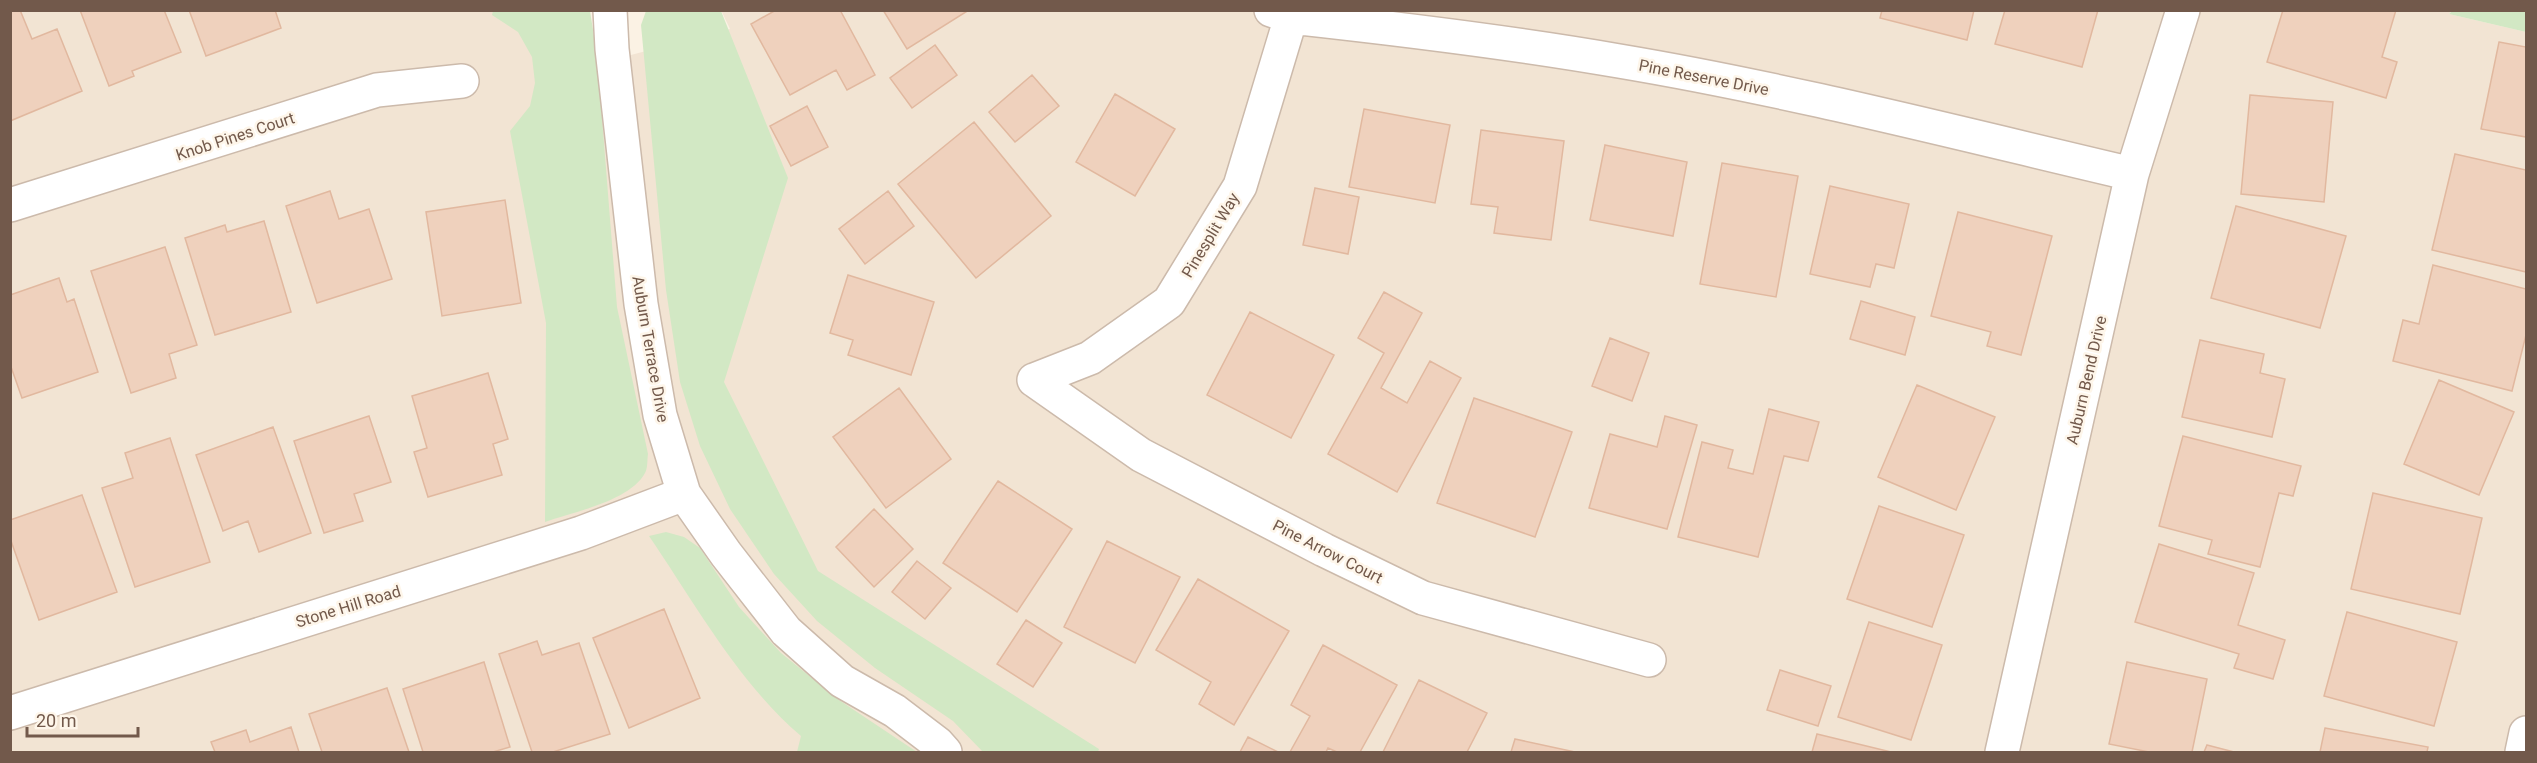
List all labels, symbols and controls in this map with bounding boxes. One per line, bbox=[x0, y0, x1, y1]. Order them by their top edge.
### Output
street label: Pine Reserve Drive bbox=[1637, 56, 1770, 99]
street label: Knob Pines Court bbox=[173, 108, 297, 165]
street label: Pinesplit Way bbox=[1178, 189, 1243, 281]
street label: Auburn Terrace Drive bbox=[628, 274, 673, 424]
street label: Auburn Bend Drive bbox=[2062, 314, 2111, 446]
street label: Pine Arrow Court bbox=[1270, 516, 1386, 587]
street label: Stone Hill Road bbox=[293, 581, 403, 631]
scale bar bbox=[27, 700, 138, 738]
text: 20 m bbox=[36, 710, 76, 731]

